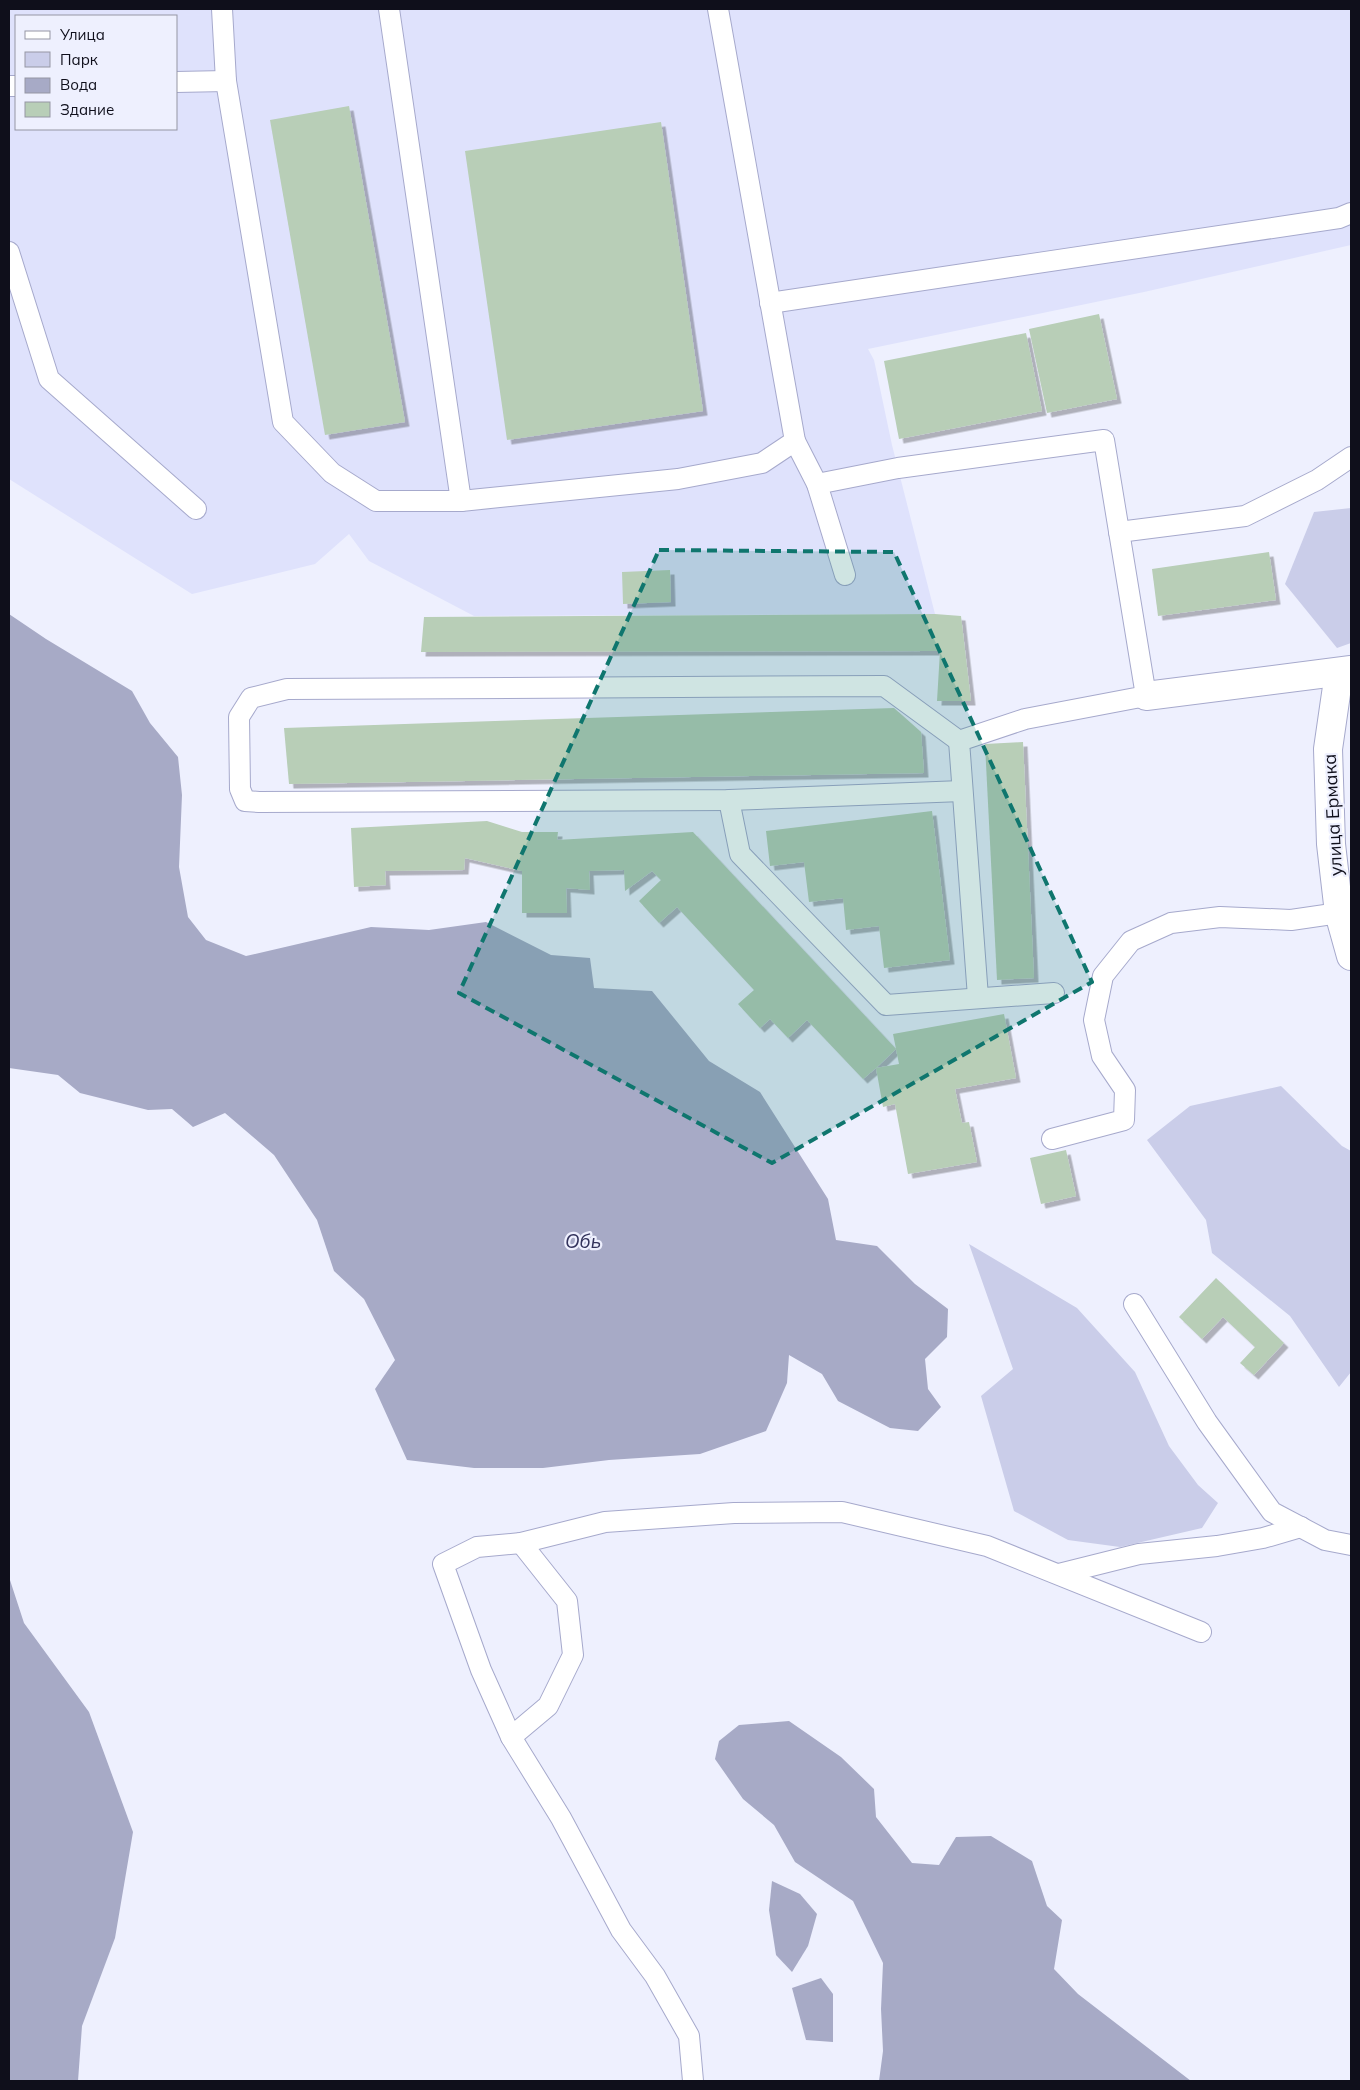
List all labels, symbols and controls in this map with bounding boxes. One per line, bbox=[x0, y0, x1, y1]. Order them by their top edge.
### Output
legend bbox=[15, 15, 178, 130]
text: Улица bbox=[59, 25, 105, 44]
text: Парк bbox=[60, 50, 99, 69]
text: Вода bbox=[60, 75, 97, 94]
text: Здание bbox=[60, 100, 114, 119]
street label: улица Ермака bbox=[1318, 753, 1347, 877]
water label: Обь bbox=[565, 1229, 601, 1253]

